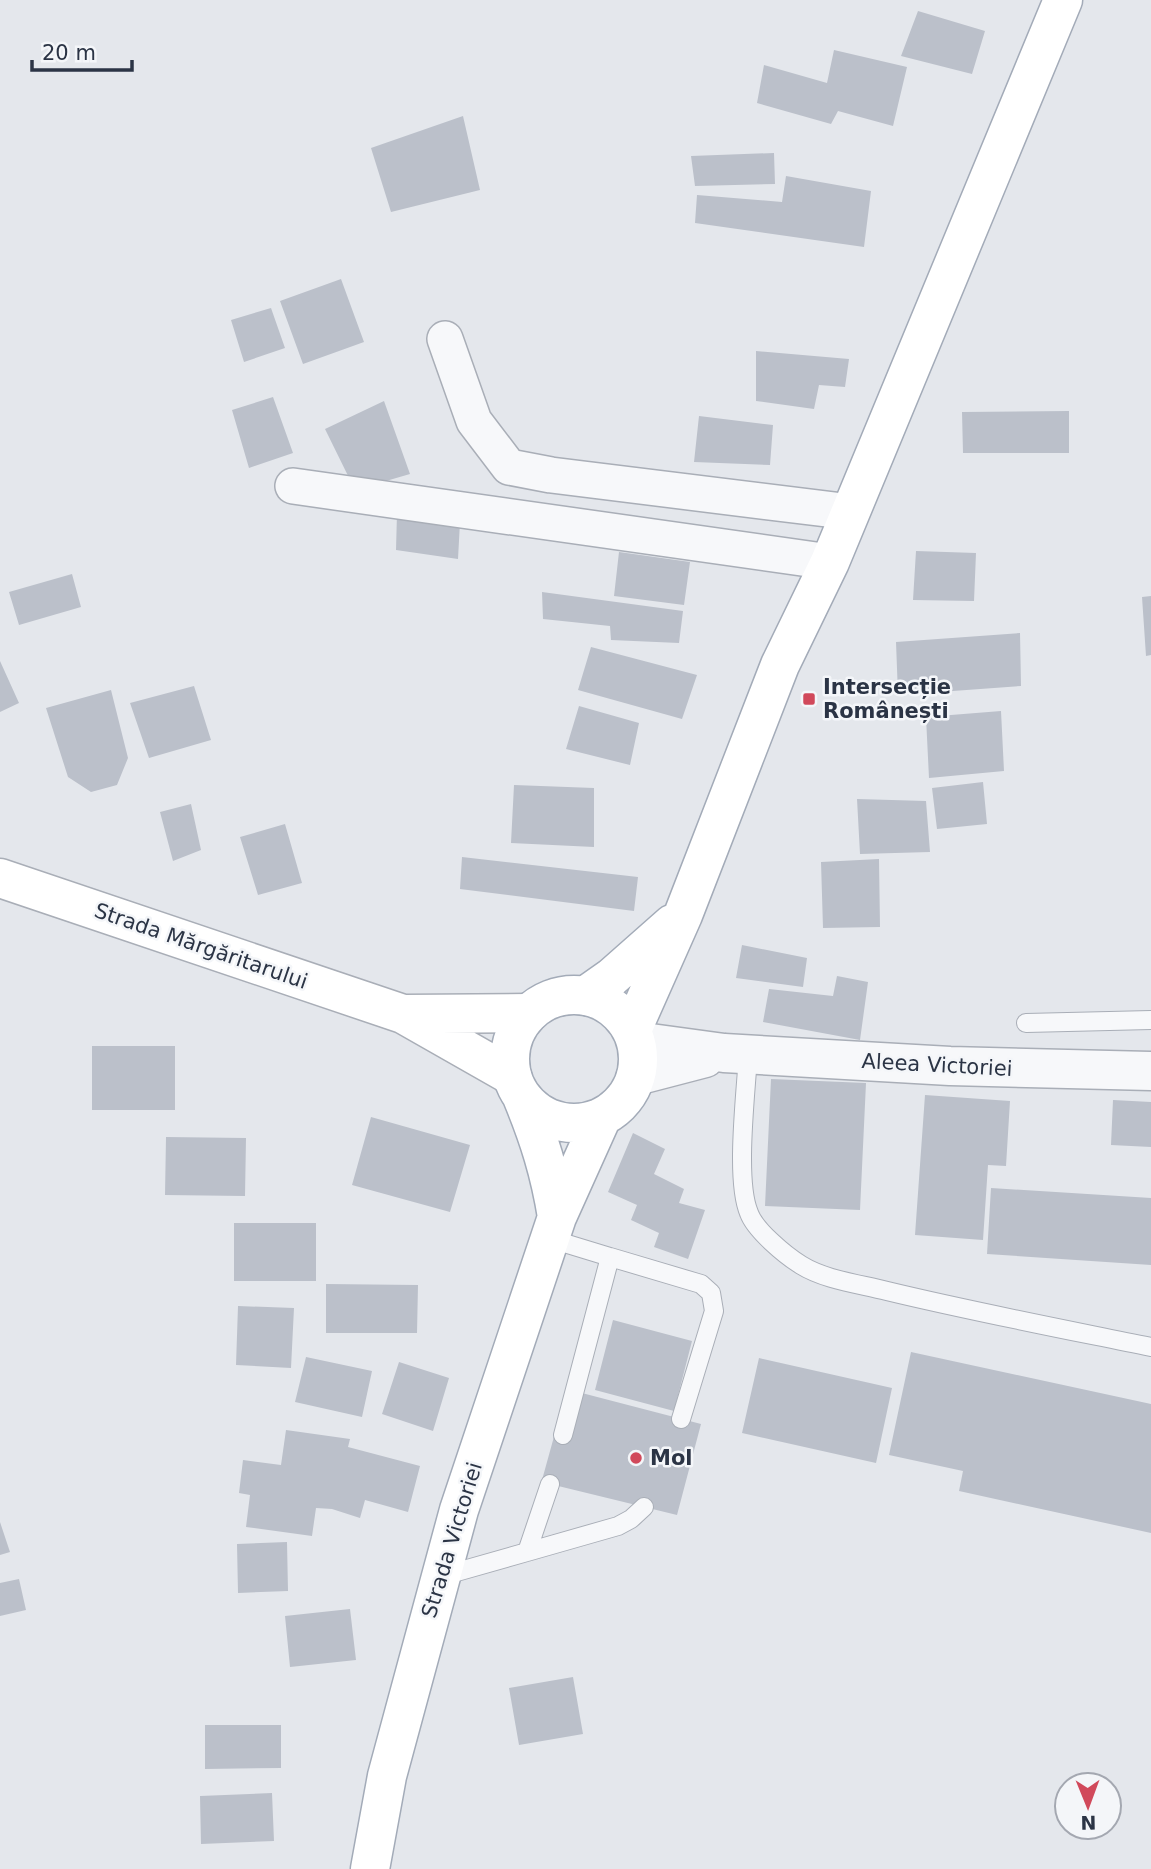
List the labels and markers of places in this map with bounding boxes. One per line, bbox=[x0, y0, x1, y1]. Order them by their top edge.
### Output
place label: Intersecție Românești bbox=[823, 675, 951, 723]
marker: Intersecție Românești bbox=[801, 691, 817, 707]
place label: Mol bbox=[650, 1446, 693, 1470]
marker: Mol bbox=[628, 1450, 644, 1466]

